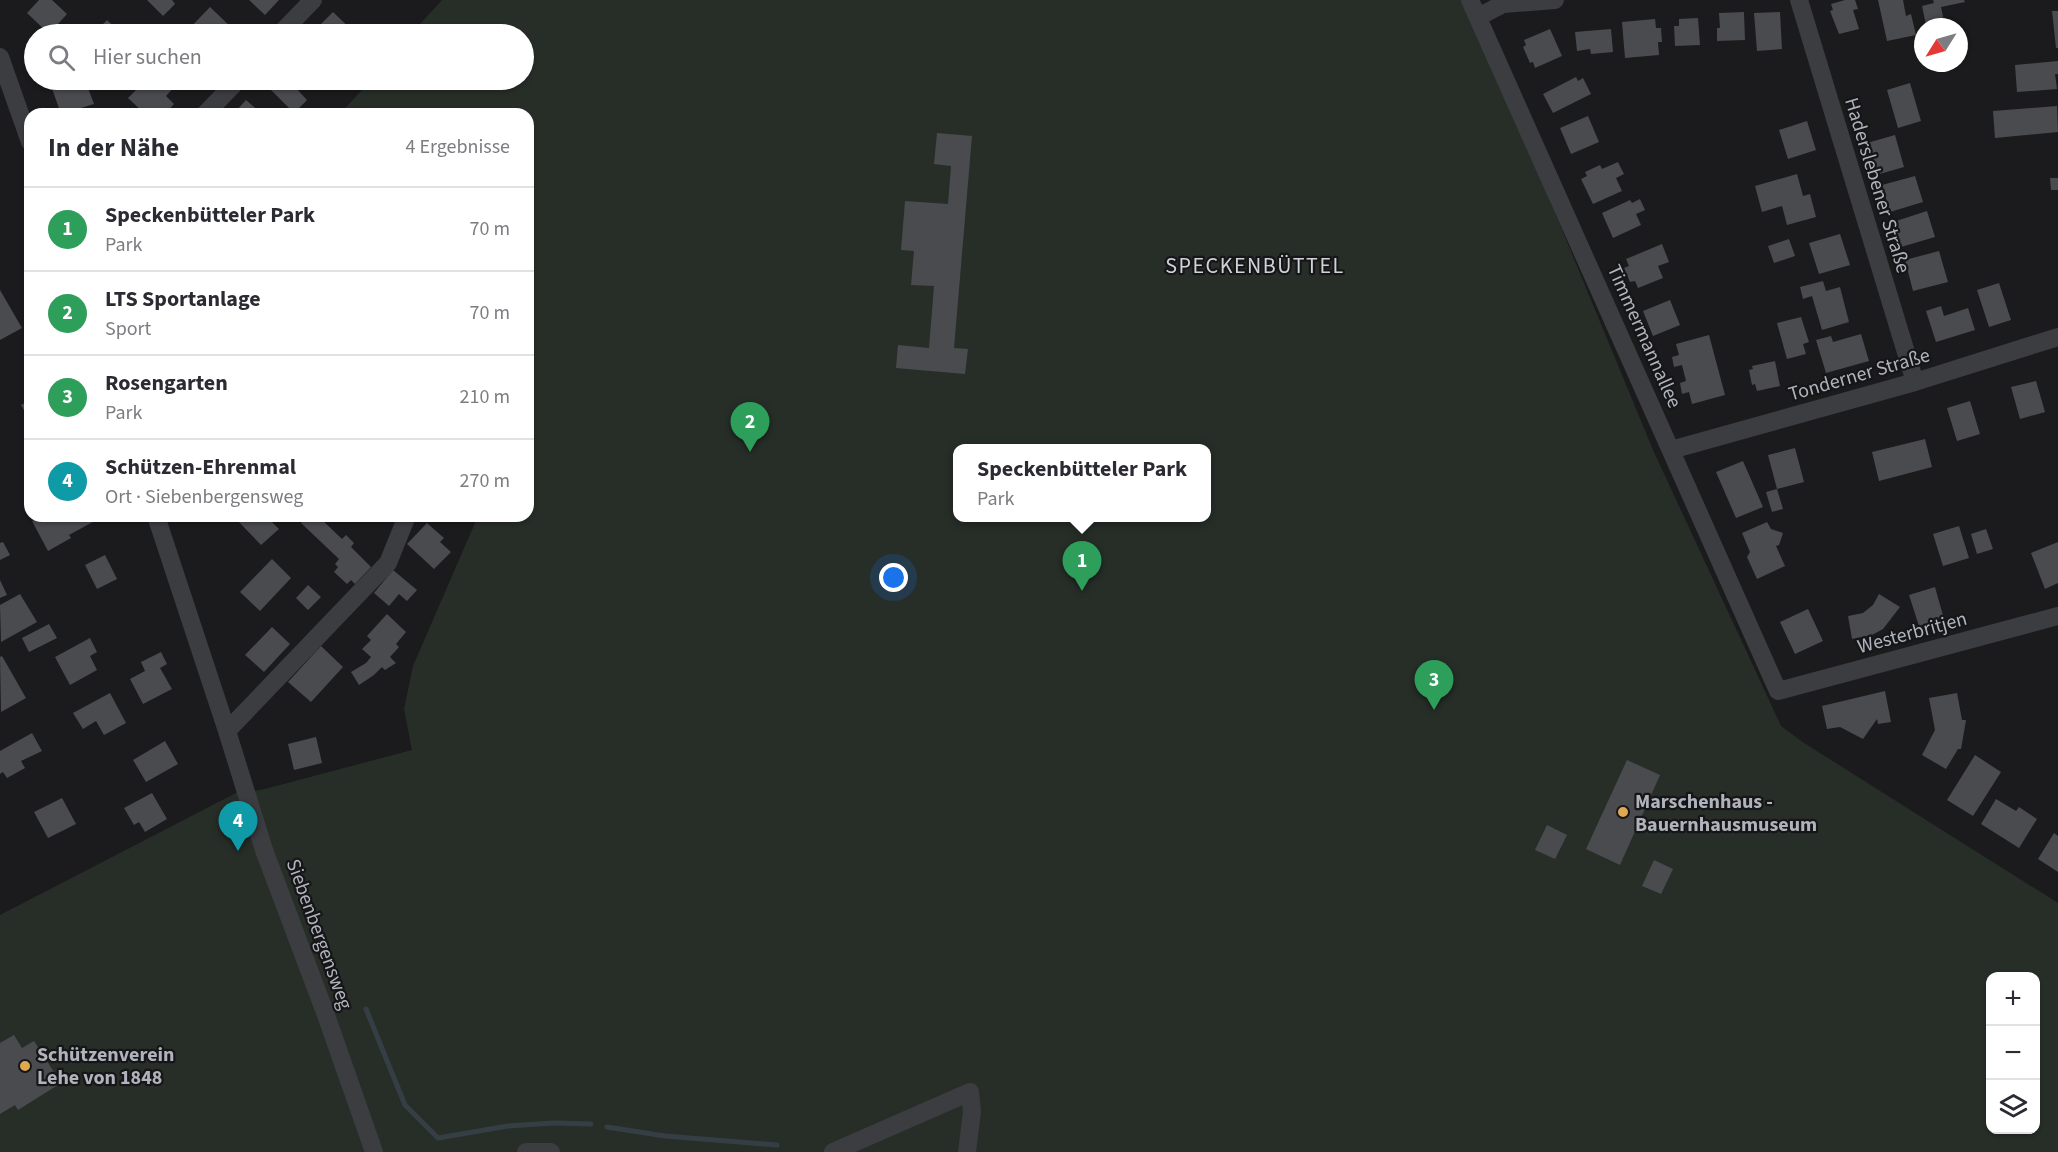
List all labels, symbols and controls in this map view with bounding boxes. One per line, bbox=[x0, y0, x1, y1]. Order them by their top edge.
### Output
north arrow bbox=[1914, 18, 1968, 72]
search box bbox=[24, 24, 534, 90]
icon: search bbox=[45, 41, 78, 74]
text: Hier suchen bbox=[93, 41, 202, 73]
street label: Haderslebener Straße bbox=[1837, 94, 1917, 277]
text: In der Nähe bbox=[48, 129, 179, 166]
text: 4 Ergebnisse bbox=[405, 133, 510, 161]
text: Speckenbütteler Park bbox=[105, 199, 315, 231]
text: 1 bbox=[62, 215, 73, 243]
text: 70 m bbox=[470, 215, 510, 243]
text: Park bbox=[105, 231, 142, 259]
district label: SPECKENBÜTTEL bbox=[1165, 250, 1345, 282]
street label: Timmermannallee bbox=[1600, 260, 1688, 413]
text: LTS Sportanlage bbox=[105, 283, 261, 315]
text: 2 bbox=[62, 299, 73, 327]
text: 70 m bbox=[470, 299, 510, 327]
text: Sport bbox=[105, 315, 151, 343]
street label: Tonderner Straße bbox=[1785, 341, 1933, 409]
text: Rosengarten bbox=[105, 367, 228, 399]
text: 3 bbox=[62, 383, 73, 411]
text: 210 m bbox=[460, 383, 510, 411]
text: Park bbox=[105, 399, 142, 427]
pin: 2 bbox=[730, 402, 770, 452]
popup bbox=[953, 444, 1211, 522]
text: Schützen-Ehrenmal bbox=[105, 451, 296, 483]
text: Speckenbütteler Park bbox=[977, 453, 1187, 485]
text: 4 bbox=[62, 467, 73, 495]
text: 270 m bbox=[460, 467, 510, 495]
text: Ort · Siebenbergensweg bbox=[105, 483, 303, 511]
text: Park bbox=[977, 485, 1014, 513]
pin: 1 bbox=[1062, 542, 1102, 591]
your location bbox=[879, 563, 908, 592]
street label: Westerbritjen bbox=[1854, 605, 1970, 661]
pin: 3 bbox=[1414, 660, 1454, 710]
place label: Marschenhaus - Bauernhausmuseum bbox=[1635, 788, 1817, 839]
pin: 4 bbox=[218, 802, 258, 851]
marker: Marschenhaus - Bauernhausmuseum bbox=[1616, 805, 1630, 819]
street label: Siebenbergensweg bbox=[279, 855, 359, 1014]
map controls bbox=[1986, 972, 2040, 1134]
button: + bbox=[1986, 972, 2040, 1026]
button: − bbox=[1986, 1026, 2040, 1080]
place label: Schützenverein Lehe von 1848 bbox=[37, 1041, 174, 1092]
marker: Schützenverein Lehe von 1848 bbox=[18, 1059, 32, 1073]
button: layers bbox=[1986, 1080, 2040, 1134]

